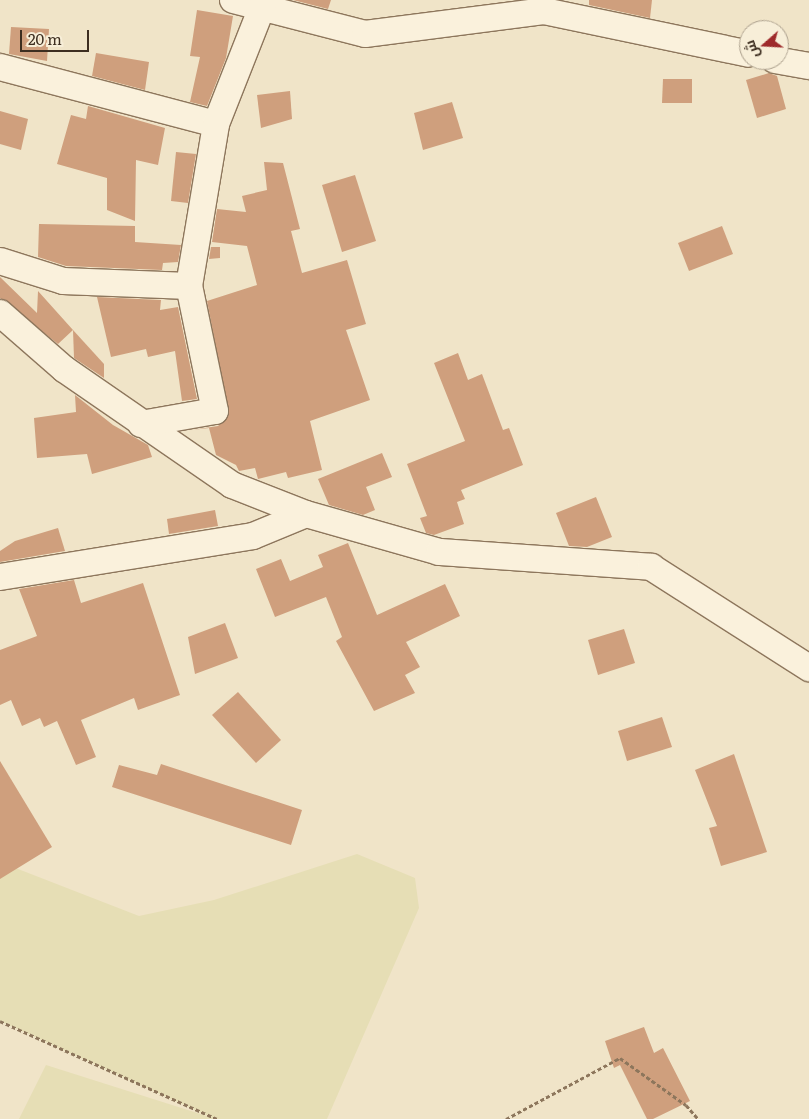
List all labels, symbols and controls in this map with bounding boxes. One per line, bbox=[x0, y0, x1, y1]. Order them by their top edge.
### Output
scale bar bbox=[22, 20, 91, 52]
north arrow bbox=[739, 20, 789, 70]
text: 20 m bbox=[28, 27, 62, 50]
text: ش bbox=[738, 38, 763, 61]

